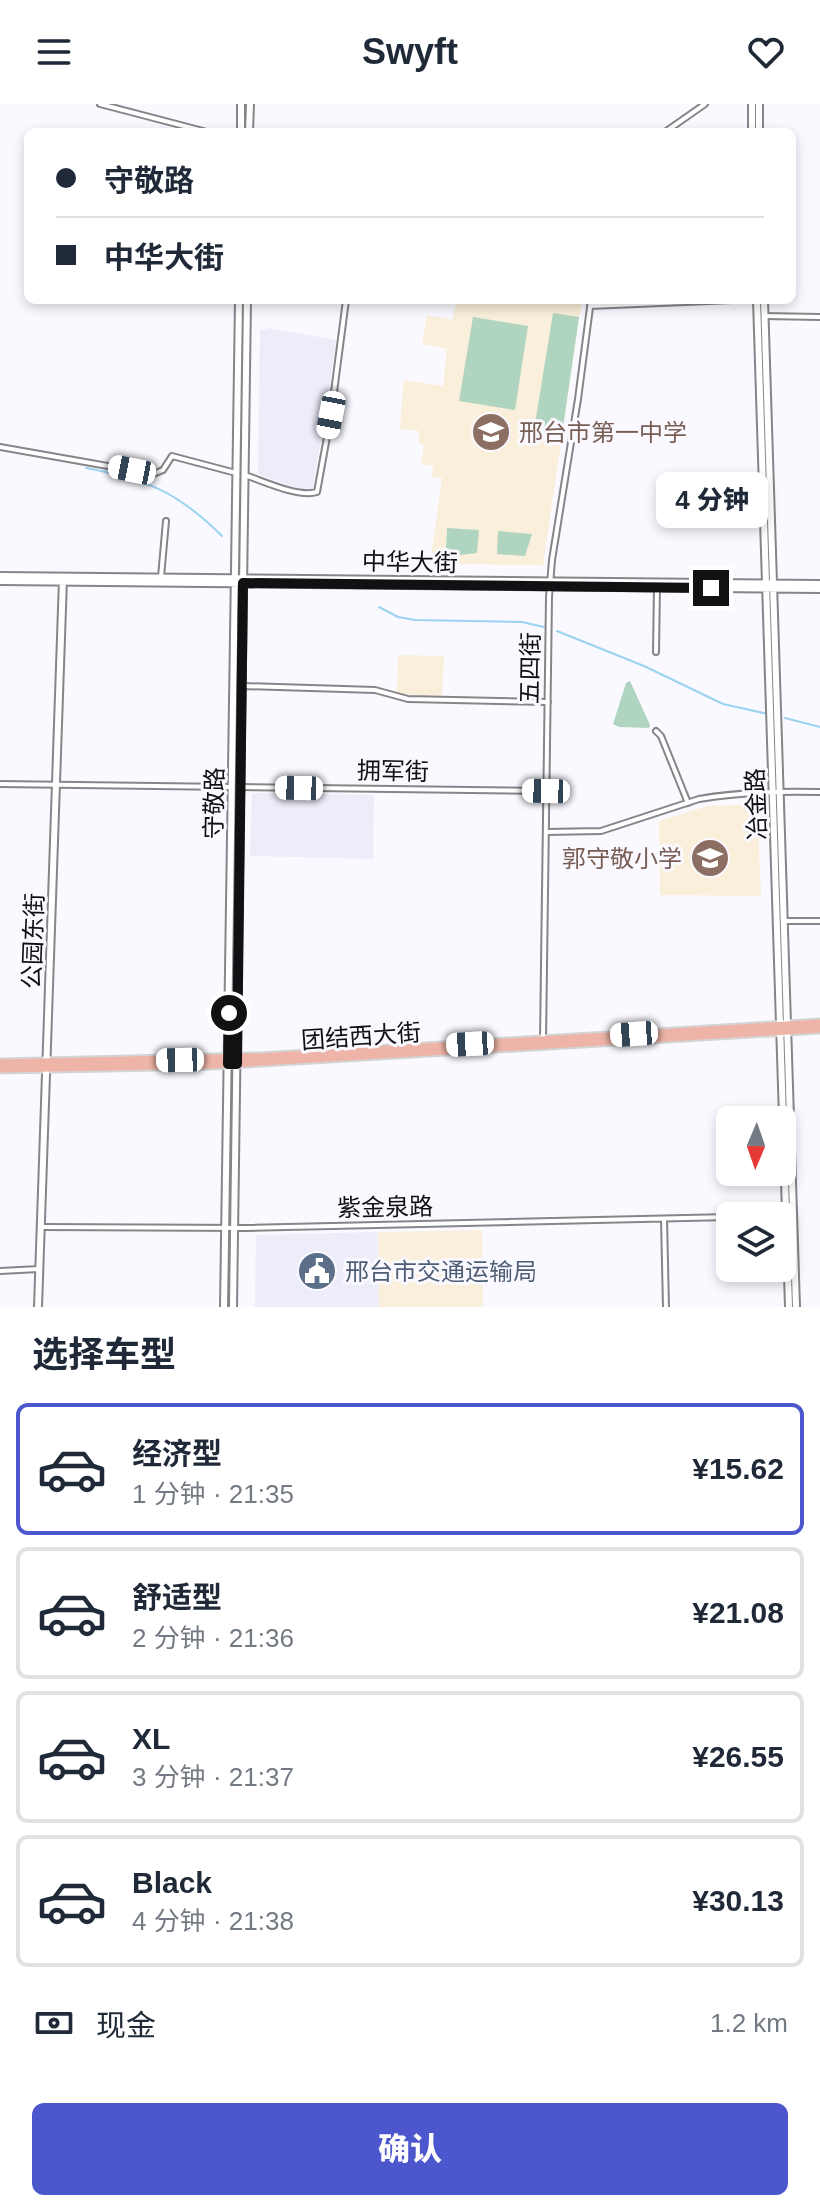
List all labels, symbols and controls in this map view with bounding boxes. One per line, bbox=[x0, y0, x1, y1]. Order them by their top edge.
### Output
icon: menu bbox=[32, 30, 76, 74]
icon: heart bbox=[744, 30, 788, 74]
text: Swyft bbox=[362, 31, 458, 72]
text: 守敬路 bbox=[104, 164, 194, 197]
text: 中华大街 bbox=[104, 241, 224, 274]
car bbox=[315, 389, 347, 441]
school or university icon: 邢台市第一中学 bbox=[470, 411, 512, 453]
place label: 邢台市第一中学 bbox=[519, 419, 687, 446]
car bbox=[106, 454, 158, 486]
callout: 4 分钟 bbox=[655, 472, 767, 528]
text: 4 分钟 bbox=[675, 485, 749, 515]
street label: 中华大街 bbox=[362, 548, 458, 576]
route end bbox=[693, 570, 729, 606]
street label: 五四街 bbox=[516, 632, 544, 704]
street label: 拥军街 bbox=[357, 757, 429, 785]
street label: 守敬路 bbox=[200, 767, 228, 839]
street label: 冶金路 bbox=[741, 768, 771, 840]
car bbox=[275, 776, 323, 800]
car bbox=[522, 779, 570, 803]
school or university icon: 郭守敬小学 bbox=[689, 837, 731, 879]
place label: 郭守敬小学 bbox=[562, 845, 682, 872]
street label: 公园东街 bbox=[18, 893, 48, 989]
route start bbox=[211, 995, 247, 1031]
street label: 团结西大街 bbox=[300, 1018, 422, 1054]
car bbox=[609, 1020, 659, 1048]
car bbox=[445, 1031, 495, 1057]
car bbox=[156, 1048, 204, 1072]
north arrow bbox=[716, 1106, 796, 1186]
map controls bbox=[716, 1106, 796, 1282]
street label: 紫金泉路 bbox=[337, 1193, 433, 1221]
button: layers bbox=[716, 1202, 796, 1282]
public building icon: 邢台市交通运输局 bbox=[296, 1250, 338, 1292]
place label: 邢台市交通运输局 bbox=[345, 1258, 537, 1285]
text: 选择车型 bbox=[32, 1334, 176, 1375]
icon: car bbox=[36, 1433, 108, 1505]
text: 经济型 bbox=[132, 1437, 222, 1470]
text: ¥15.62 bbox=[692, 1452, 784, 1485]
text: 1 分钟 · 21:35 bbox=[132, 1479, 294, 1509]
icon: car bbox=[36, 1577, 108, 1649]
text: 舒适型 bbox=[132, 1581, 222, 1614]
text: ¥21.08 bbox=[692, 1596, 784, 1629]
text: 2 分钟 · 21:36 bbox=[132, 1623, 294, 1653]
icon: car bbox=[36, 1721, 108, 1793]
text: XL bbox=[132, 1722, 170, 1755]
text: ¥26.55 bbox=[692, 1740, 784, 1773]
text: 3 分钟 · 21:37 bbox=[132, 1762, 294, 1792]
icon: car bbox=[36, 1865, 108, 1937]
text: Black bbox=[132, 1866, 212, 1899]
text: ¥30.13 bbox=[692, 1884, 784, 1917]
text: 4 分钟 · 21:38 bbox=[132, 1906, 294, 1936]
icon: cash bbox=[32, 2001, 76, 2045]
text: 1.2 km bbox=[710, 2008, 788, 2038]
text: 现金 bbox=[96, 2009, 156, 2042]
button: 确认 bbox=[32, 2103, 788, 2195]

